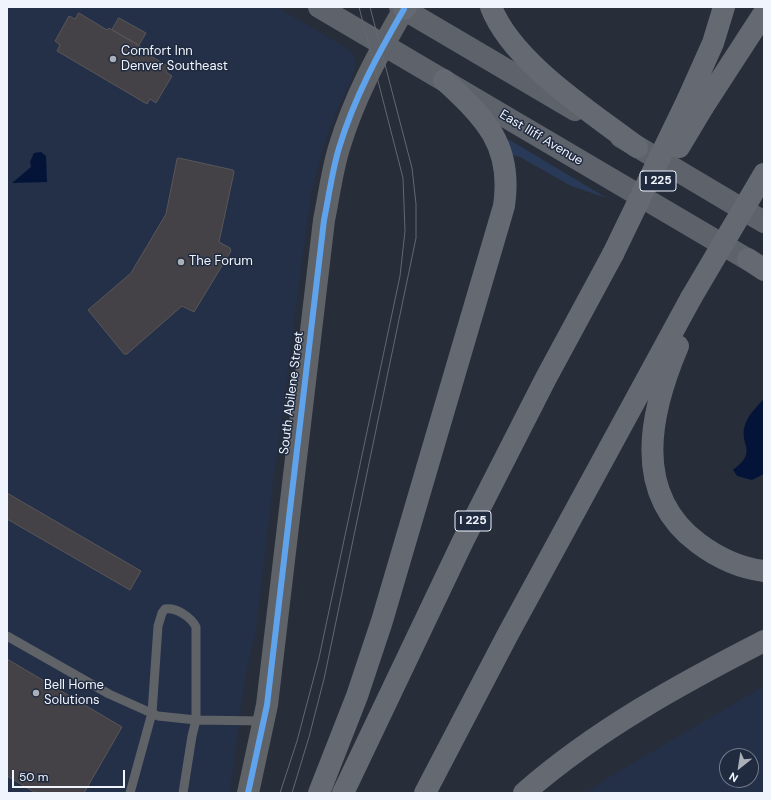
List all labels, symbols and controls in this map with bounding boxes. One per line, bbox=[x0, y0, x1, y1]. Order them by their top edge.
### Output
place label: Comfort Inn Denver Southeast bbox=[121, 44, 228, 75]
marker: Comfort Inn Denver Southeast bbox=[108, 54, 118, 64]
street label: East Iliff Avenue bbox=[496, 107, 586, 169]
road number: I 225 bbox=[640, 171, 676, 191]
place label: The Forum bbox=[189, 254, 253, 270]
marker: The Forum bbox=[176, 257, 186, 267]
street label: South Abilene Street bbox=[277, 330, 307, 456]
road number: I 225 bbox=[455, 511, 491, 531]
place label: Bell Home Solutions bbox=[44, 678, 104, 709]
marker: Bell Home Solutions bbox=[31, 688, 41, 698]
north arrow bbox=[719, 748, 759, 788]
scale bar bbox=[14, 762, 127, 788]
text: 50 m bbox=[19, 769, 48, 785]
text: N bbox=[727, 769, 740, 786]

